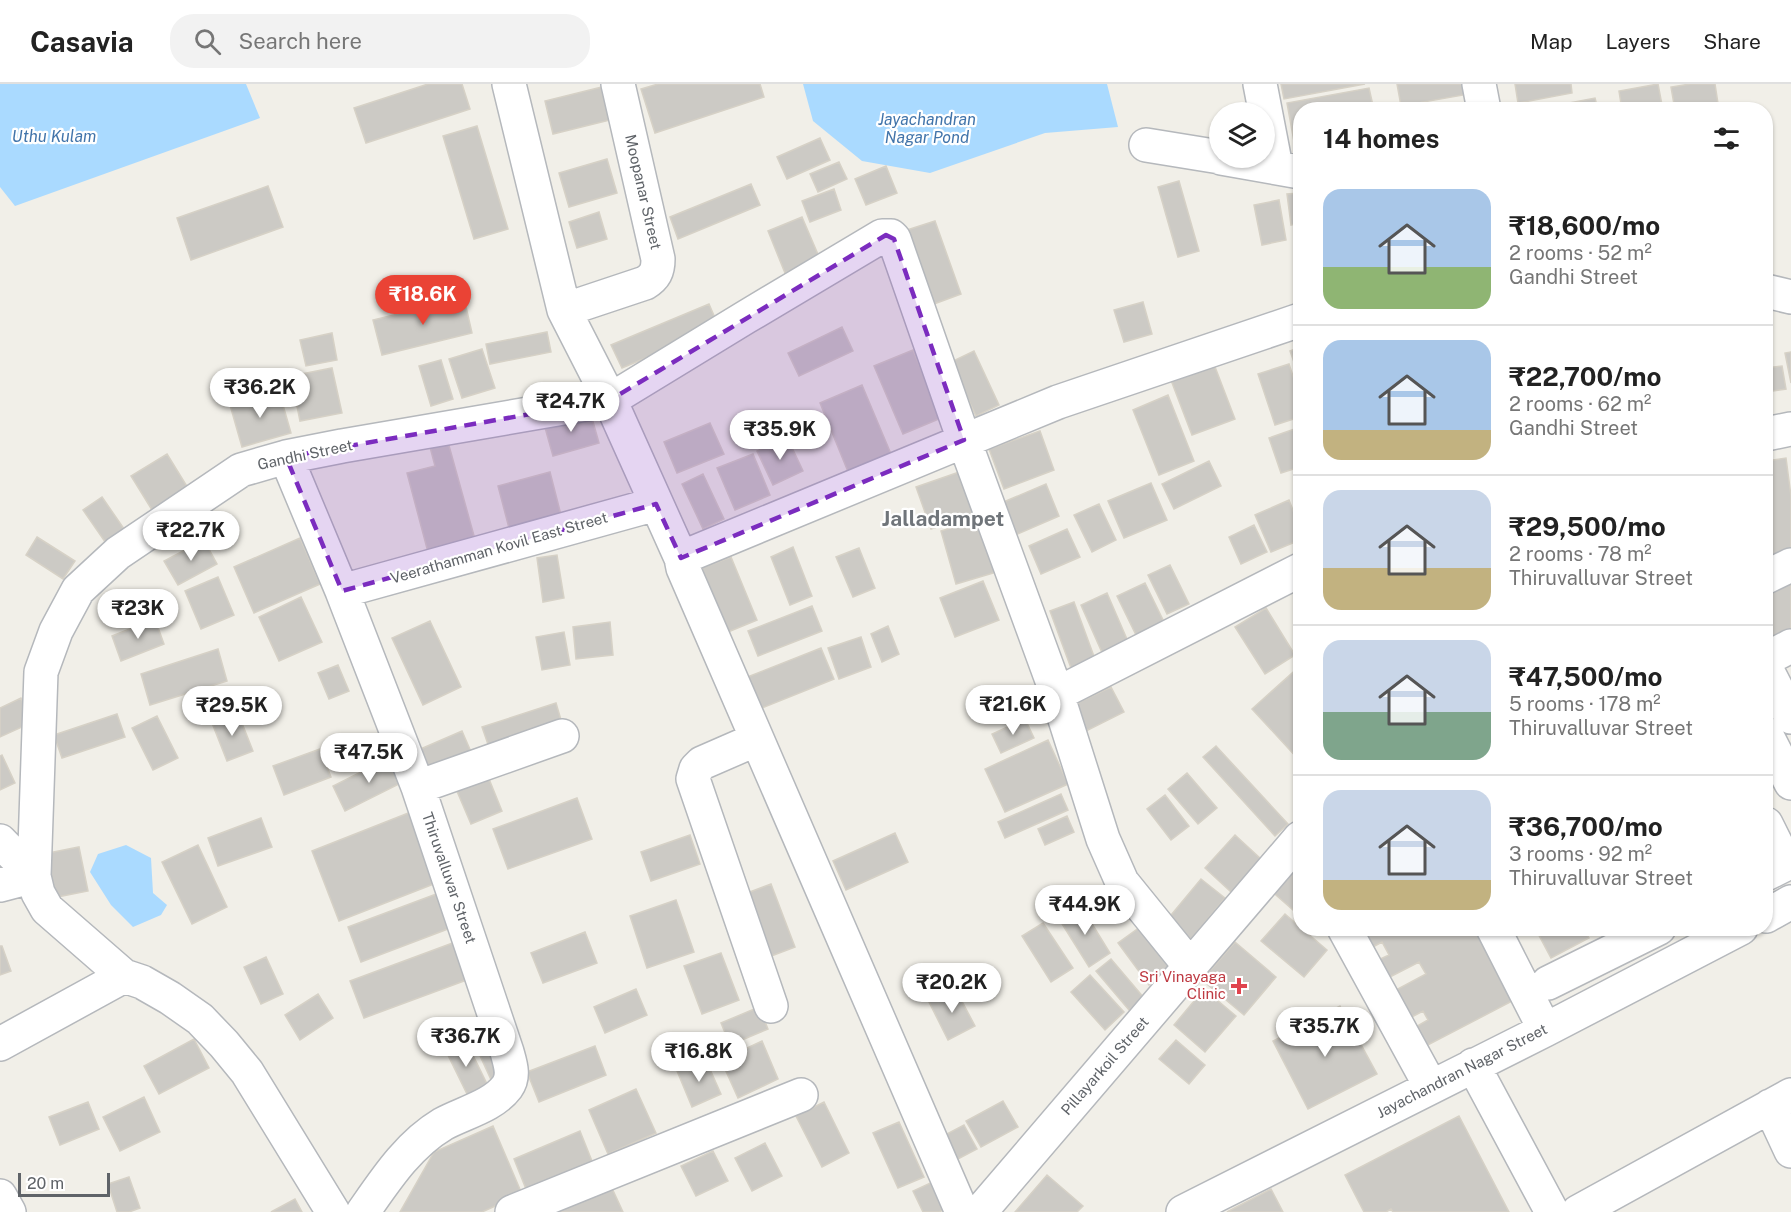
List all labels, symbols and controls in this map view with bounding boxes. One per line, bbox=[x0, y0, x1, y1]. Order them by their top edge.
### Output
search box bbox=[170, 14, 590, 68]
text: Casavia bbox=[30, 25, 134, 58]
icon: search bbox=[191, 25, 224, 58]
text: Search here bbox=[239, 28, 362, 54]
text: Map bbox=[1530, 29, 1573, 54]
text: Layers bbox=[1606, 29, 1670, 54]
text: Share bbox=[1703, 29, 1761, 54]
map controls bbox=[1209, 102, 1275, 168]
button: layers bbox=[1209, 102, 1275, 168]
water label: Jayachandran Nagar Pond bbox=[878, 110, 976, 147]
icon: filters bbox=[1710, 122, 1743, 155]
text: 14 homes bbox=[1323, 123, 1439, 154]
water label: Uthu Kulam bbox=[12, 127, 96, 146]
street label: Moopanar Street bbox=[622, 133, 665, 251]
text: ₹18,600/mo bbox=[1509, 210, 1660, 241]
icon: home bbox=[1371, 213, 1443, 285]
text: 2 rooms · 52 m² bbox=[1509, 241, 1652, 265]
text: Gandhi Street bbox=[1509, 265, 1638, 289]
pin: ₹18.6K bbox=[374, 275, 472, 326]
text: ₹18.6K bbox=[389, 282, 457, 306]
text: ₹22,700/mo bbox=[1509, 361, 1661, 392]
icon: home bbox=[1371, 364, 1443, 436]
pin: ₹36.2K bbox=[211, 368, 309, 419]
text: ₹36.2K bbox=[224, 375, 296, 399]
pin: ₹24.7K bbox=[522, 382, 620, 433]
text: ₹24.7K bbox=[536, 389, 606, 413]
text: 2 rooms · 62 m² bbox=[1509, 392, 1651, 416]
pin: ₹35.9K bbox=[731, 410, 829, 461]
text: Gandhi Street bbox=[1509, 416, 1638, 440]
text: ₹35.9K bbox=[744, 417, 816, 441]
street label: Gandhi Street bbox=[256, 436, 354, 473]
district label: Jalladampet bbox=[882, 506, 1004, 531]
street label: Veerathamman Kovil East Street bbox=[388, 508, 610, 587]
pin: ₹22.7K bbox=[142, 511, 240, 562]
text: ₹29,500/mo bbox=[1509, 511, 1666, 542]
icon: home bbox=[1371, 514, 1443, 586]
text: ₹22.7K bbox=[157, 518, 225, 542]
text: 2 rooms · 78 m² bbox=[1509, 542, 1652, 566]
text: Thiruvalluvar Street bbox=[1509, 566, 1693, 590]
pin: ₹23K bbox=[102, 589, 174, 640]
text: ₹23K bbox=[111, 596, 165, 620]
text: ₹47,500/mo bbox=[1509, 661, 1662, 692]
icon: home bbox=[1371, 664, 1443, 736]
pin: ₹21.6K bbox=[964, 685, 1062, 736]
pin: ₹29.5K bbox=[183, 686, 281, 737]
text: ₹21.6K bbox=[979, 692, 1047, 716]
text: 5 rooms · 178 m² bbox=[1509, 692, 1661, 716]
text: ₹29.5K bbox=[196, 693, 268, 717]
text: Thiruvalluvar Street bbox=[1509, 716, 1693, 740]
pin: ₹47.5K bbox=[320, 733, 418, 784]
text: ₹47.5K bbox=[334, 740, 404, 764]
street label: Thiruvalluvar Street bbox=[419, 810, 480, 946]
text: ₹36,700/mo bbox=[1509, 811, 1663, 842]
icon: home bbox=[1371, 814, 1443, 886]
text: 3 rooms · 92 m² bbox=[1509, 842, 1652, 866]
text: Thiruvalluvar Street bbox=[1509, 866, 1693, 890]
pin: ₹44.9K bbox=[1036, 885, 1134, 936]
text: ₹44.9K bbox=[1049, 892, 1121, 916]
pin: ₹20.2K bbox=[903, 963, 1001, 1014]
place label: Sri Vinayaga Clinic bbox=[1139, 968, 1226, 1002]
text: ₹20.2K bbox=[916, 970, 988, 994]
marker: Sri Vinayaga Clinic bbox=[1230, 977, 1248, 995]
pin: ₹35.7K bbox=[1276, 1007, 1374, 1058]
street label: Pillayarkoil Street bbox=[1057, 1013, 1152, 1118]
text: ₹35.7K bbox=[1290, 1014, 1360, 1038]
pin: ₹36.7K bbox=[417, 1017, 515, 1068]
street label: Jayachandran Nagar Street bbox=[1374, 1020, 1550, 1121]
text: ₹36.7K bbox=[431, 1024, 501, 1048]
pin: ₹16.8K bbox=[650, 1032, 748, 1083]
text: ₹16.8K bbox=[665, 1039, 733, 1063]
scale bar bbox=[18, 1170, 110, 1198]
text: 20 m bbox=[27, 1174, 64, 1193]

